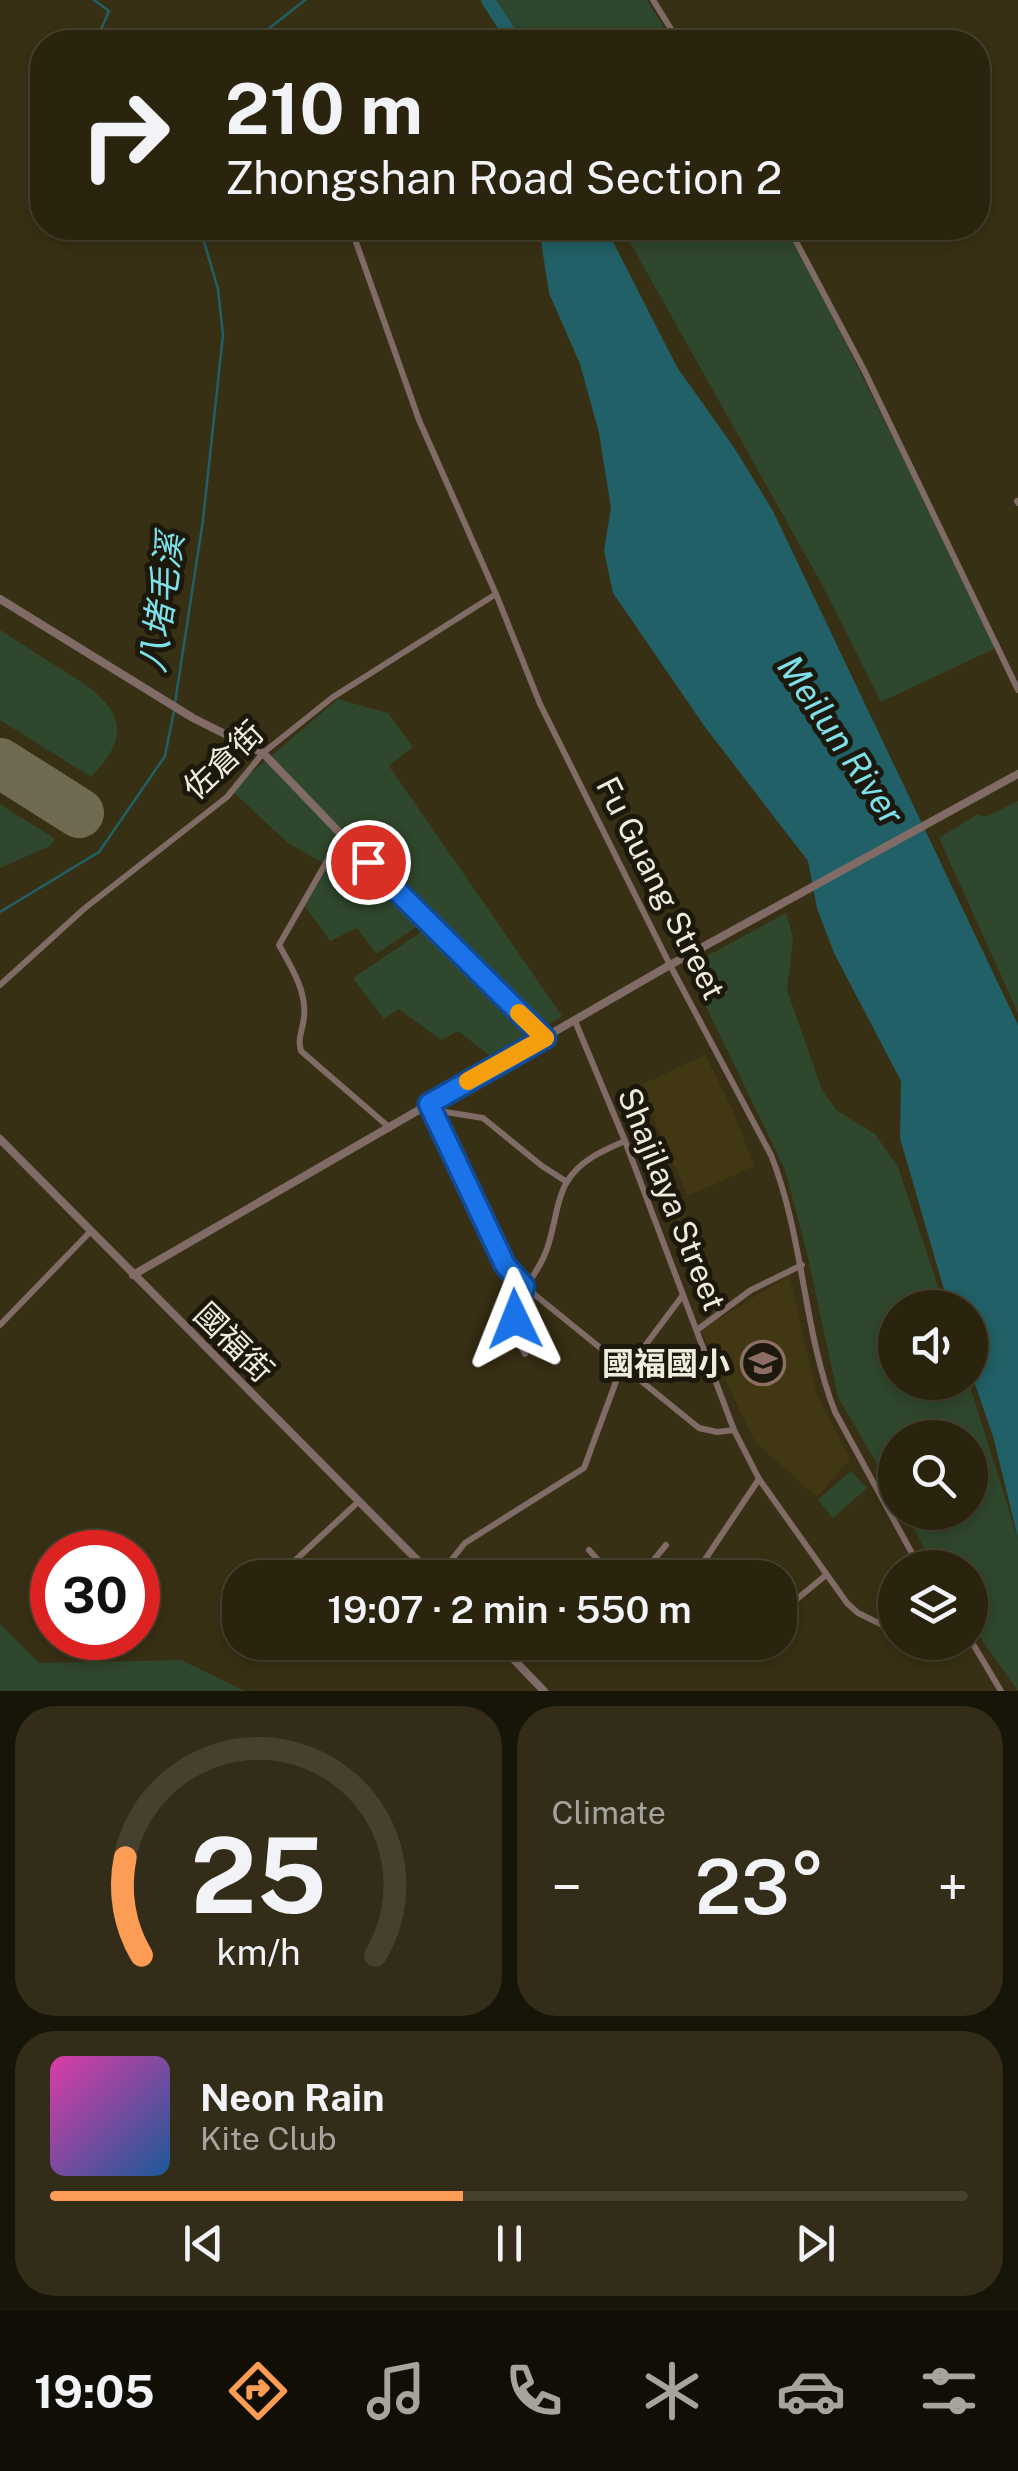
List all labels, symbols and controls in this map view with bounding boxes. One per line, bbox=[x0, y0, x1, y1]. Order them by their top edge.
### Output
text: 210 m bbox=[225, 67, 423, 150]
icon: right bbox=[60, 70, 190, 200]
text: Zhongshan Road Section 2 bbox=[225, 151, 782, 204]
water label: 八堵毛溪 bbox=[131, 526, 192, 675]
water label: Meilun River bbox=[769, 648, 913, 833]
street label: 佐倉街 bbox=[176, 713, 270, 807]
street label: Fu Guang Street bbox=[589, 771, 733, 1005]
pin bbox=[326, 820, 411, 905]
icon: arrive bbox=[341, 835, 396, 890]
street label: Shajilaya Street bbox=[611, 1082, 733, 1316]
position arrow bbox=[463, 1267, 567, 1371]
map controls bbox=[878, 1290, 988, 1660]
button: sound bbox=[878, 1290, 988, 1400]
street label: 國福街 bbox=[187, 1295, 281, 1389]
school or university icon: 國福國小 bbox=[740, 1340, 786, 1386]
place label: 國福國小 bbox=[602, 1345, 730, 1382]
button: search bbox=[878, 1420, 988, 1530]
speed limit sign: 30 bbox=[30, 1530, 160, 1660]
button: layers bbox=[878, 1550, 988, 1660]
text: 19:07 · 2 min · 550 m bbox=[327, 1587, 692, 1632]
text: Climate bbox=[552, 1794, 666, 1831]
text: 25 bbox=[190, 1814, 326, 1936]
text: 23° bbox=[695, 1843, 825, 1931]
text: − bbox=[552, 1855, 582, 1919]
text: + bbox=[937, 1855, 968, 1919]
text: km/h bbox=[216, 1931, 300, 1973]
text: Neon Rain bbox=[200, 2075, 384, 2120]
text: Kite Club bbox=[200, 2120, 337, 2157]
icon: previous bbox=[176, 2216, 231, 2271]
icon: pause bbox=[482, 2216, 537, 2271]
icon: next bbox=[788, 2216, 843, 2271]
icon: directions bbox=[223, 2356, 293, 2426]
icon: music bbox=[361, 2356, 431, 2426]
icon: phone bbox=[499, 2356, 569, 2426]
icon: climate bbox=[637, 2356, 707, 2426]
icon: car bbox=[776, 2356, 846, 2426]
icon: filters bbox=[914, 2356, 984, 2426]
text: 19:05 bbox=[34, 2365, 155, 2418]

